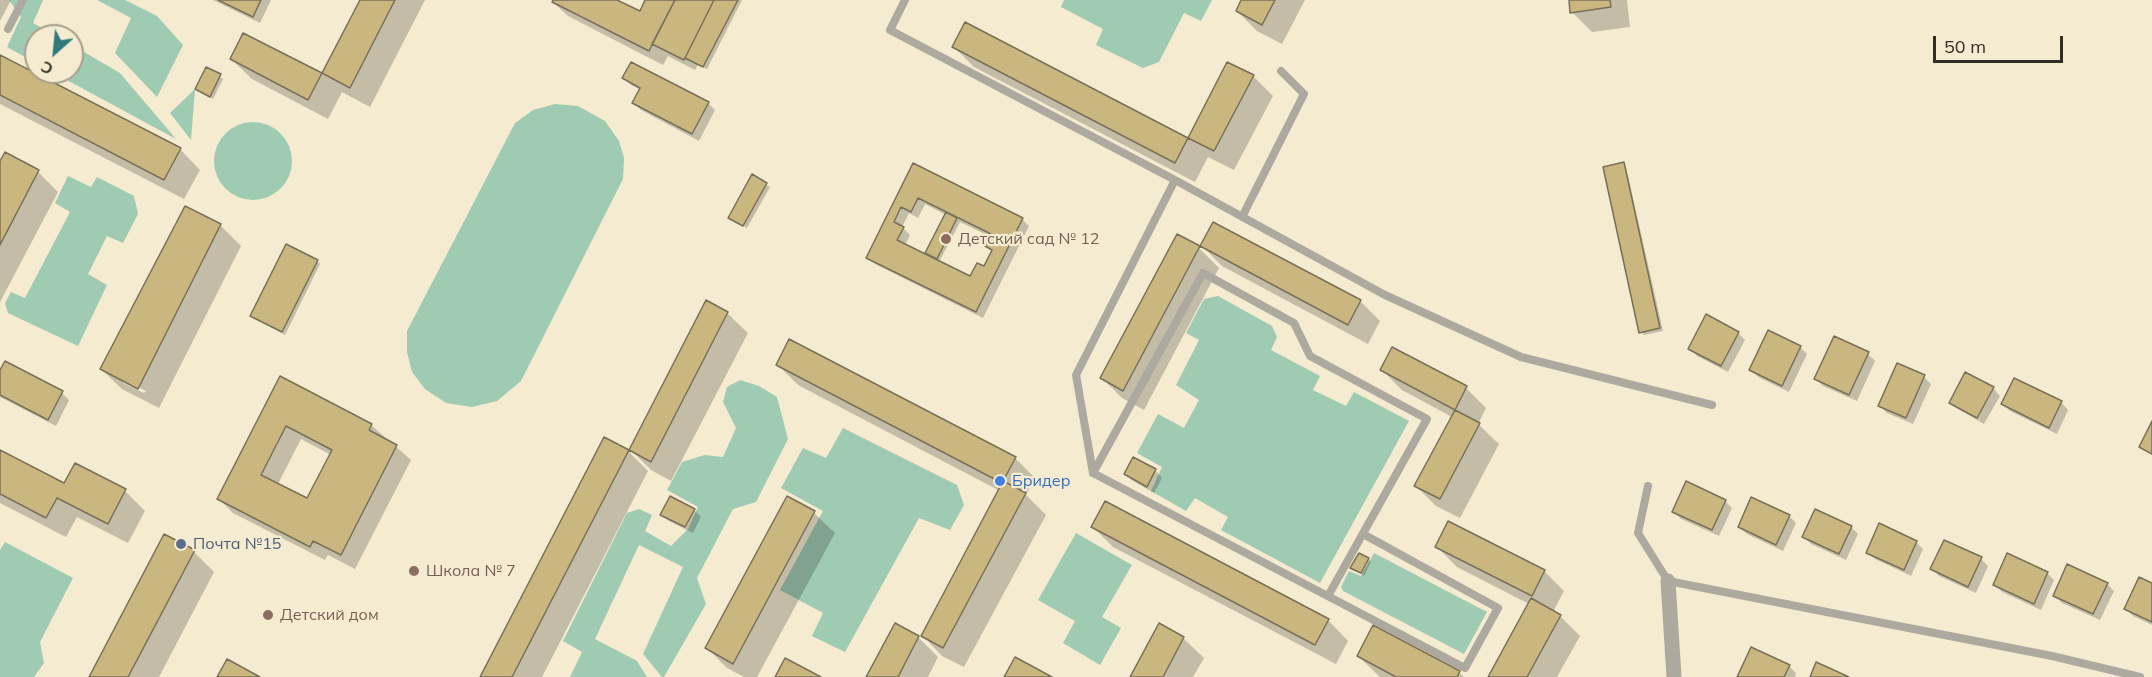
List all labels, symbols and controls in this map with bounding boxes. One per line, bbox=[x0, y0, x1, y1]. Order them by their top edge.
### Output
north arrow bbox=[24, 24, 84, 84]
scale bar bbox=[1936, 24, 2066, 62]
text: 50 m bbox=[1944, 35, 1986, 58]
text: С bbox=[37, 57, 56, 80]
place label: Детский сад № 12 bbox=[958, 229, 1099, 249]
marker: Детский сад № 12 bbox=[939, 232, 953, 246]
place label: Бридер bbox=[1012, 471, 1070, 491]
marker: Бридер bbox=[993, 474, 1007, 488]
place label: Почта №15 bbox=[193, 534, 281, 554]
marker: Почта №15 bbox=[174, 537, 188, 551]
place label: Школа № 7 bbox=[426, 561, 516, 581]
marker: Школа № 7 bbox=[407, 564, 421, 578]
place label: Детский дом bbox=[280, 605, 379, 625]
marker: Детский дом bbox=[261, 608, 275, 622]

